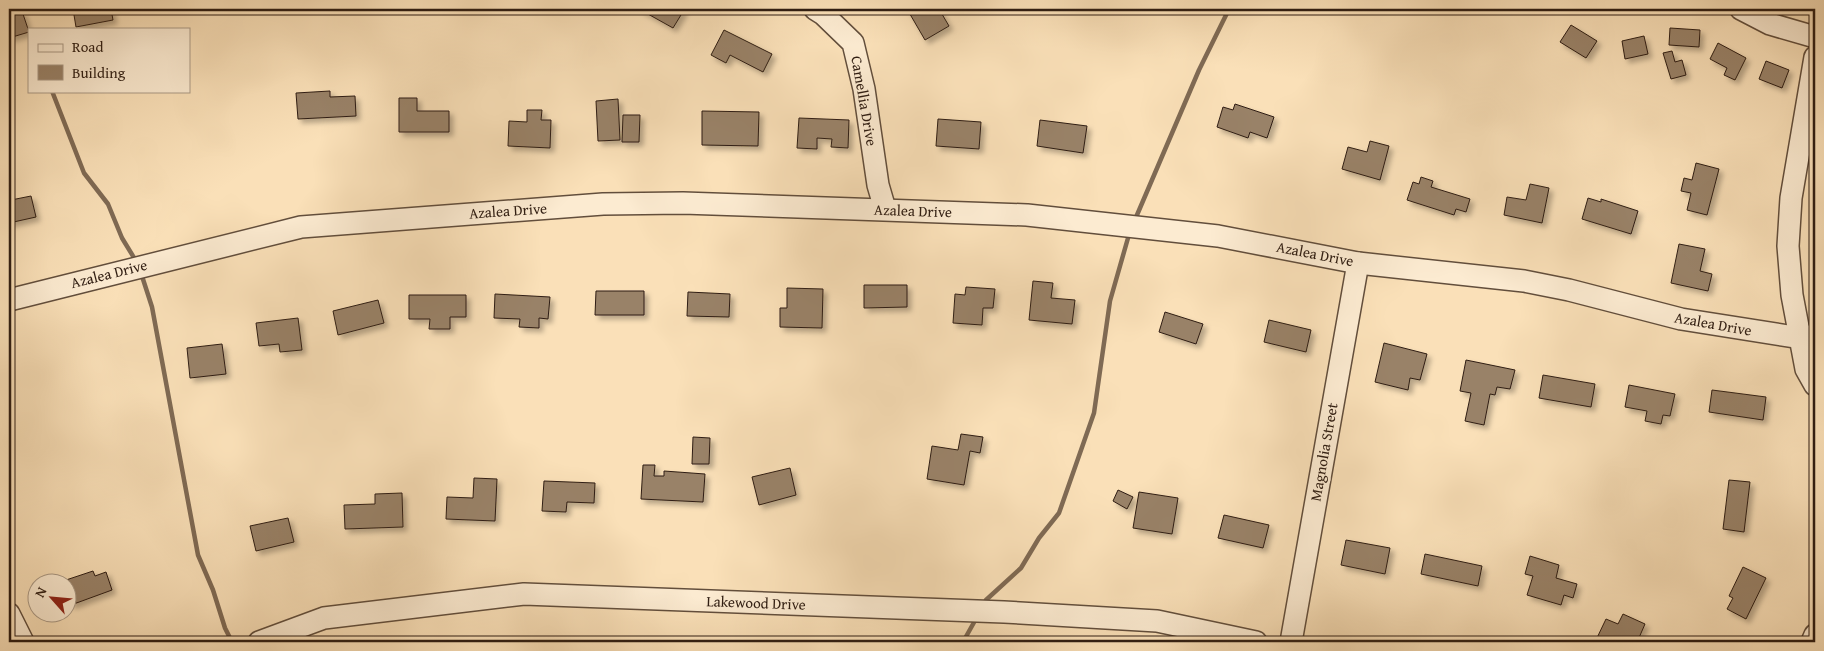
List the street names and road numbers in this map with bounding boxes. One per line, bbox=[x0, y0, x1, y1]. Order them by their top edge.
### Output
street label: Camellia Drive bbox=[846, 54, 883, 148]
street label: Azalea Drive bbox=[468, 197, 548, 224]
street label: Azalea Drive bbox=[874, 199, 952, 222]
street label: Azalea Drive bbox=[1275, 236, 1355, 271]
street label: Azalea Drive bbox=[68, 254, 149, 293]
street label: Azalea Drive bbox=[1673, 306, 1753, 341]
street label: Magnolia Street bbox=[1305, 400, 1343, 503]
street label: Lakewood Drive bbox=[706, 590, 806, 615]

